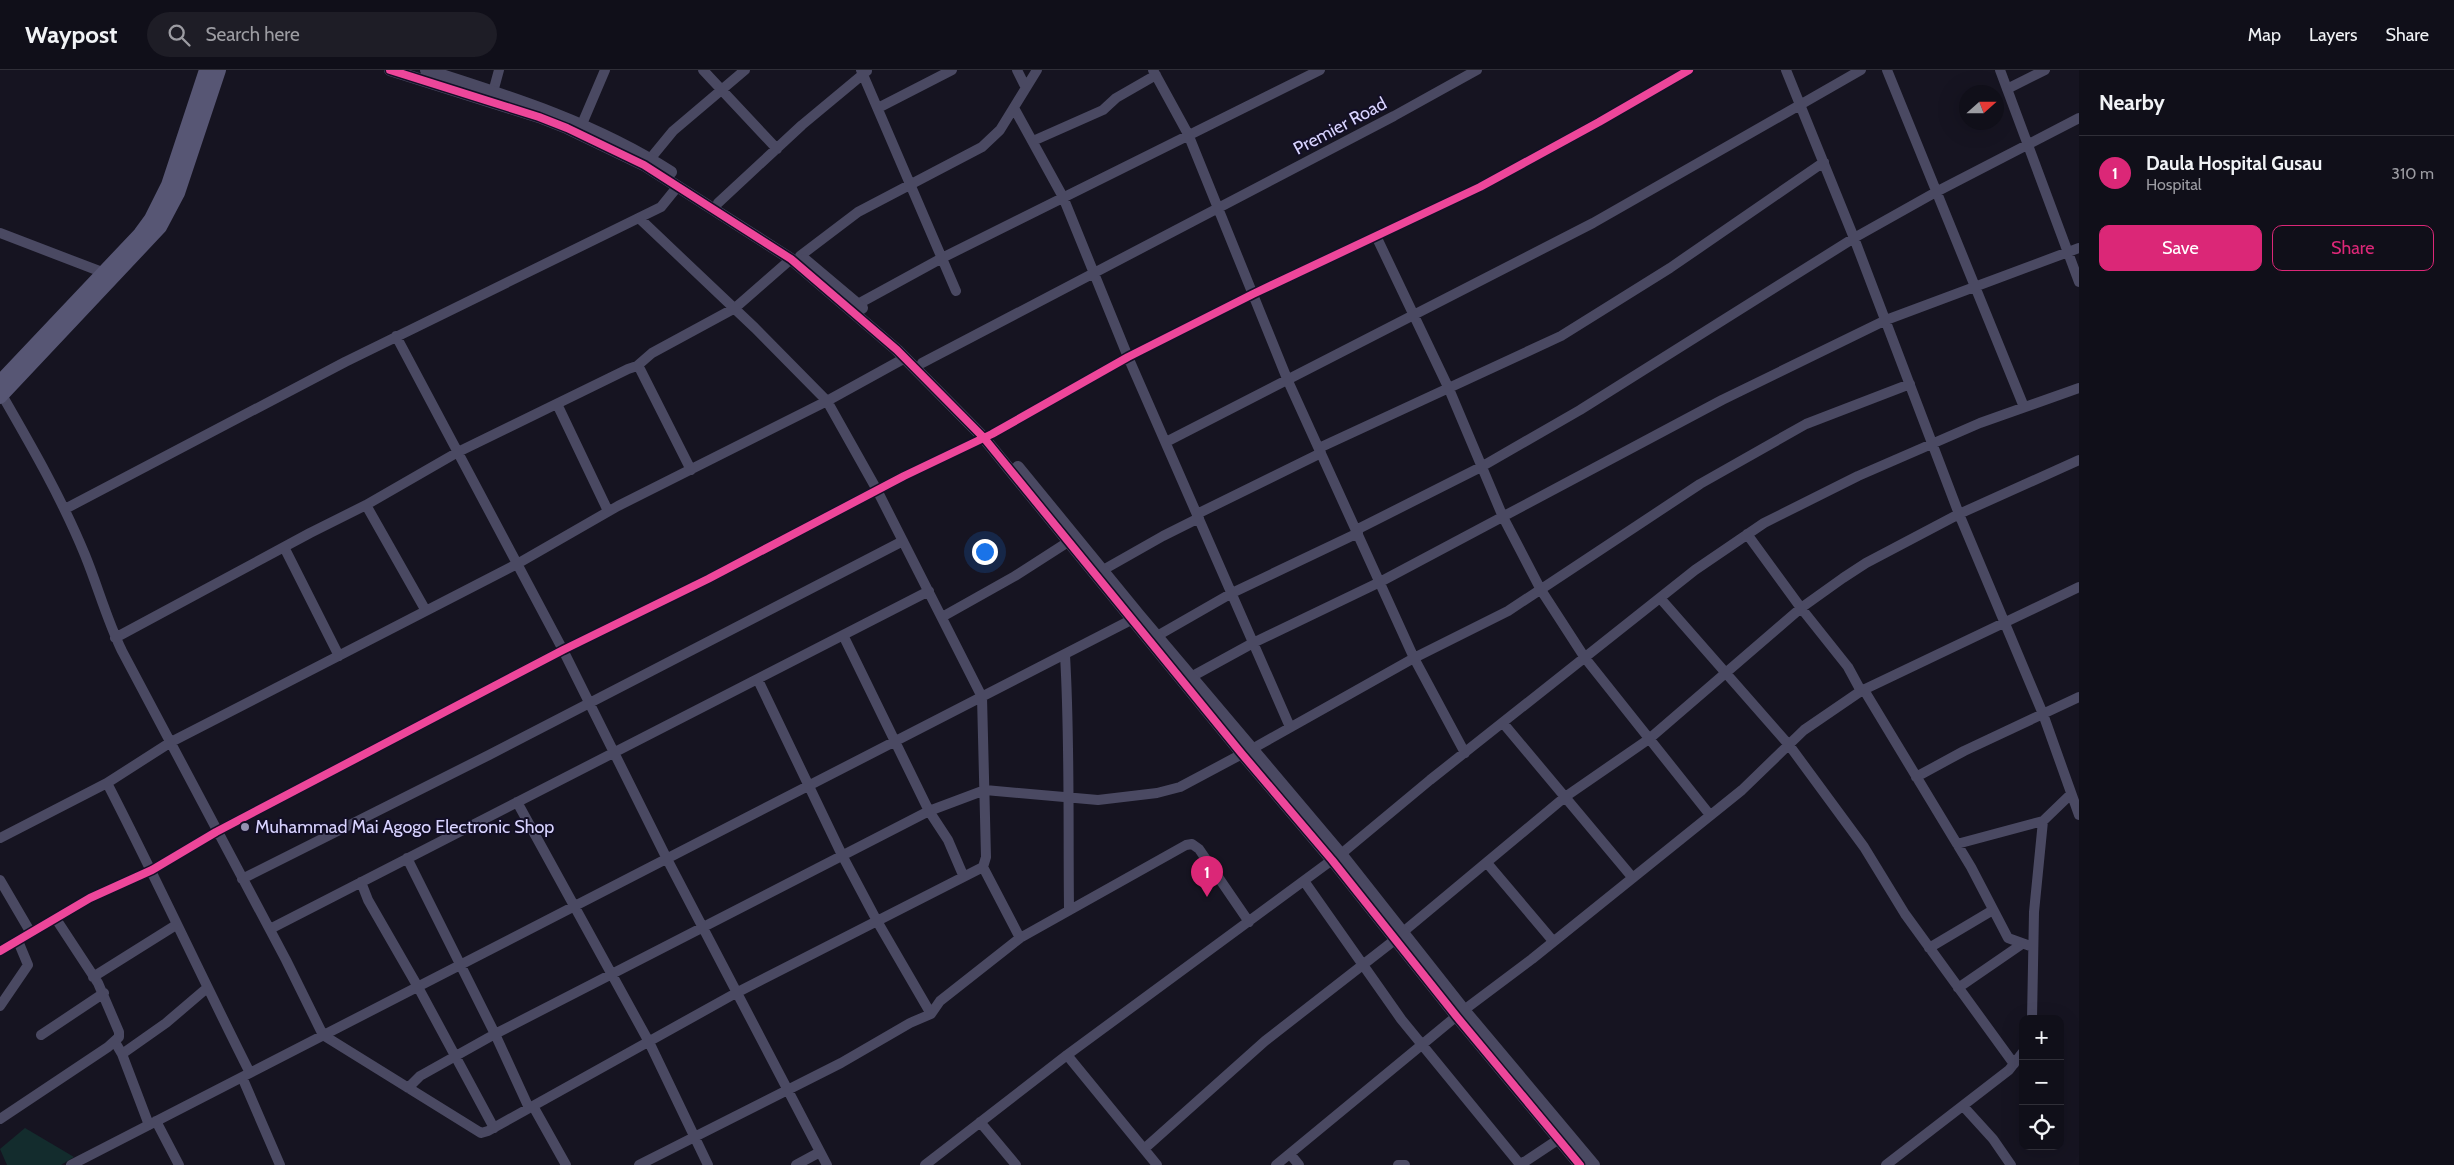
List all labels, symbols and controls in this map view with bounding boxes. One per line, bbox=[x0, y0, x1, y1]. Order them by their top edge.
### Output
search box bbox=[147, 12, 497, 57]
text: Waypost bbox=[25, 20, 117, 49]
icon: search bbox=[165, 21, 193, 49]
text: Search here bbox=[205, 23, 300, 46]
text: Map bbox=[2248, 24, 2281, 46]
text: Layers bbox=[2309, 24, 2358, 46]
text: Share bbox=[2386, 24, 2429, 46]
north arrow bbox=[1959, 85, 2004, 130]
text: Nearby bbox=[2099, 90, 2165, 115]
street label: Premier Road bbox=[1290, 92, 1390, 160]
text: Daula Hospital Gusau bbox=[2146, 152, 2322, 175]
text: 1 bbox=[2112, 164, 2118, 183]
text: 310 m bbox=[2391, 164, 2434, 183]
text: Hospital bbox=[2146, 175, 2202, 194]
button: Save bbox=[2099, 225, 2262, 271]
button: Share bbox=[2272, 225, 2434, 271]
your location bbox=[972, 539, 998, 565]
place label: Muhammad Mai Agogo Electronic Shop bbox=[255, 816, 554, 838]
marker: Muhammad Mai Agogo Electronic Shop bbox=[239, 821, 251, 833]
pin: 1 bbox=[1191, 856, 1223, 897]
map controls bbox=[2019, 1015, 2064, 1150]
button: + bbox=[2019, 1015, 2064, 1060]
button: − bbox=[2019, 1060, 2064, 1105]
button: locate bbox=[2019, 1105, 2064, 1150]

